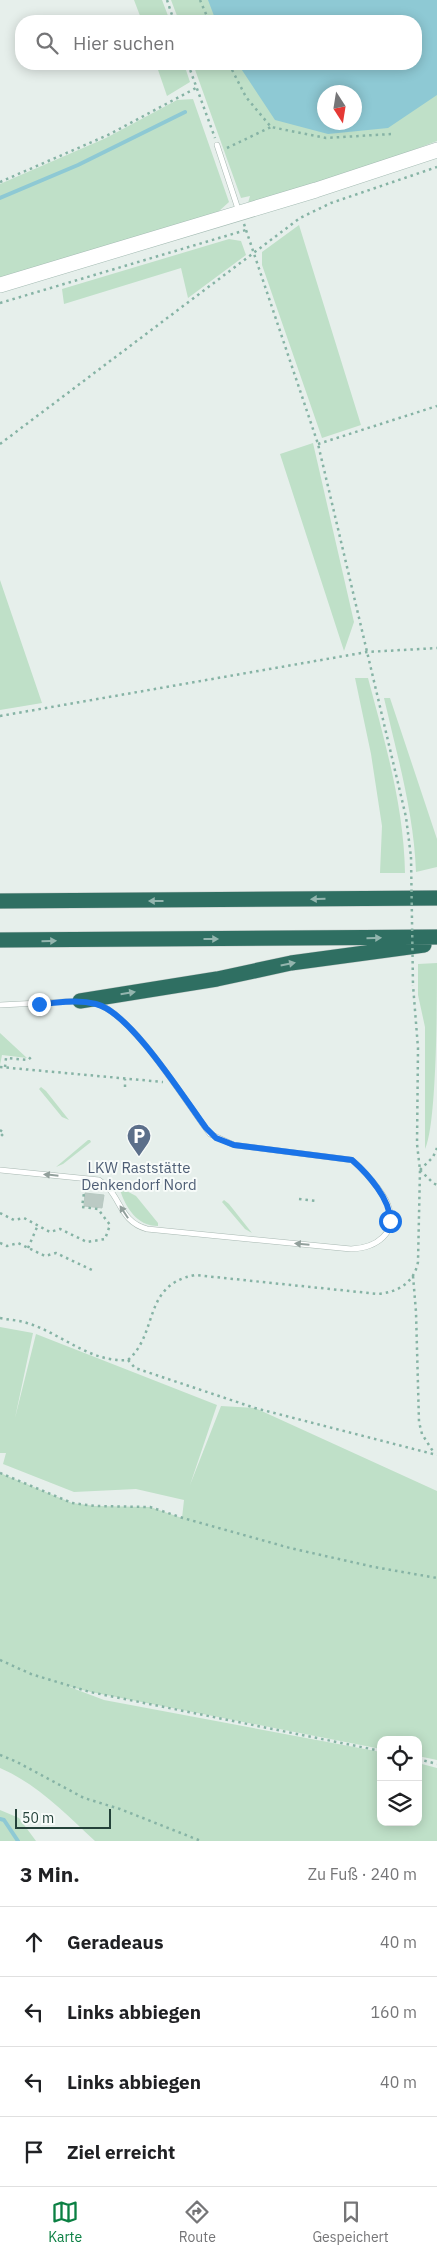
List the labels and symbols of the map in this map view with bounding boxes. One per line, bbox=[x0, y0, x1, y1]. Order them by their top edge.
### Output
north arrow bbox=[317, 85, 362, 130]
one-way arrow bbox=[310, 895, 326, 903]
one-way arrow bbox=[148, 897, 164, 905]
one-way arrow bbox=[366, 933, 382, 941]
one-way arrow bbox=[203, 935, 219, 943]
one-way arrow bbox=[41, 937, 57, 945]
one-way arrow bbox=[280, 960, 295, 968]
one-way arrow bbox=[120, 989, 136, 997]
route end bbox=[28, 993, 51, 1016]
parking icon: LKW Raststätte Denkendorf Nord bbox=[126, 1123, 152, 1157]
place label: LKW Raststätte Denkendorf Nord bbox=[81, 1158, 197, 1194]
one-way arrow bbox=[42, 1171, 58, 1179]
one-way arrow bbox=[119, 1206, 129, 1219]
route start bbox=[379, 1210, 402, 1233]
one-way arrow bbox=[294, 1240, 310, 1248]
scale bar bbox=[15, 1806, 111, 1829]

